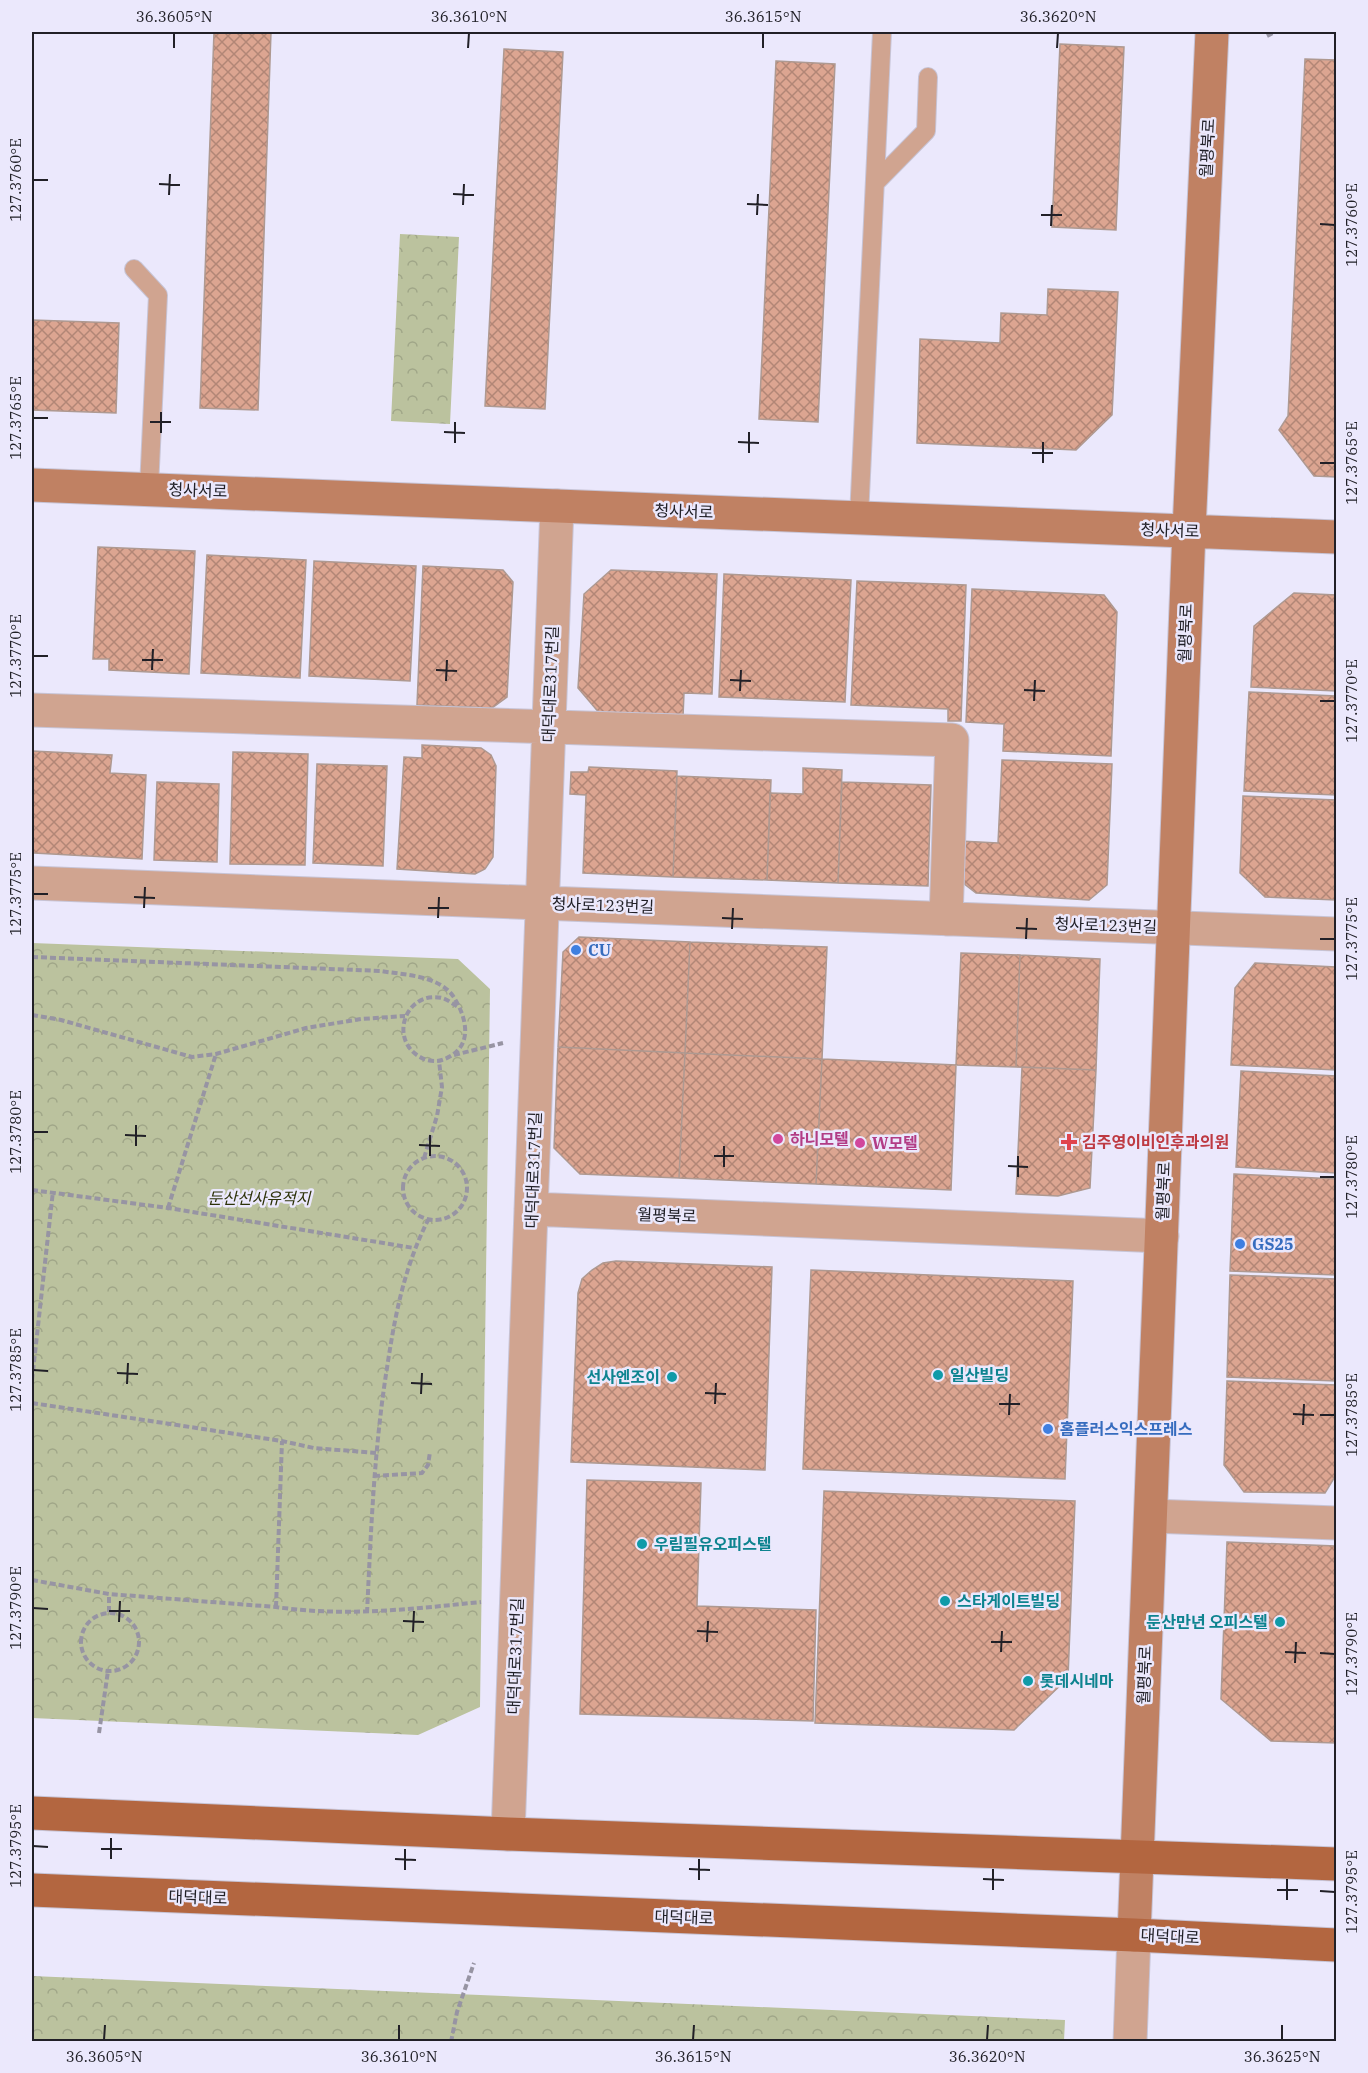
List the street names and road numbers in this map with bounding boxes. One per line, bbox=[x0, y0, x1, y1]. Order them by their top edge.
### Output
street label: 월평북로 bbox=[1195, 118, 1219, 178]
street label: 청사서로 bbox=[168, 479, 228, 501]
street label: 청사서로 bbox=[654, 500, 714, 522]
street label: 청사서로 bbox=[1140, 519, 1200, 541]
street label: 월평북로 bbox=[1174, 603, 1196, 663]
street label: 대덕대로317번길 bbox=[538, 625, 562, 743]
street label: 청사로123번길 bbox=[551, 893, 655, 917]
street label: 청사로123번길 bbox=[1054, 913, 1158, 937]
street label: 대덕대로317번길 bbox=[521, 1111, 545, 1229]
street label: 월평북로 bbox=[1152, 1161, 1174, 1221]
street label: 월평북로 bbox=[637, 1204, 697, 1226]
street label: 대덕대로317번길 bbox=[503, 1597, 527, 1715]
street label: 월평북로 bbox=[1133, 1645, 1155, 1705]
street label: 대덕대로 bbox=[168, 1886, 228, 1908]
street label: 대덕대로 bbox=[654, 1906, 714, 1928]
street label: 대덕대로 bbox=[1140, 1924, 1200, 1948]

